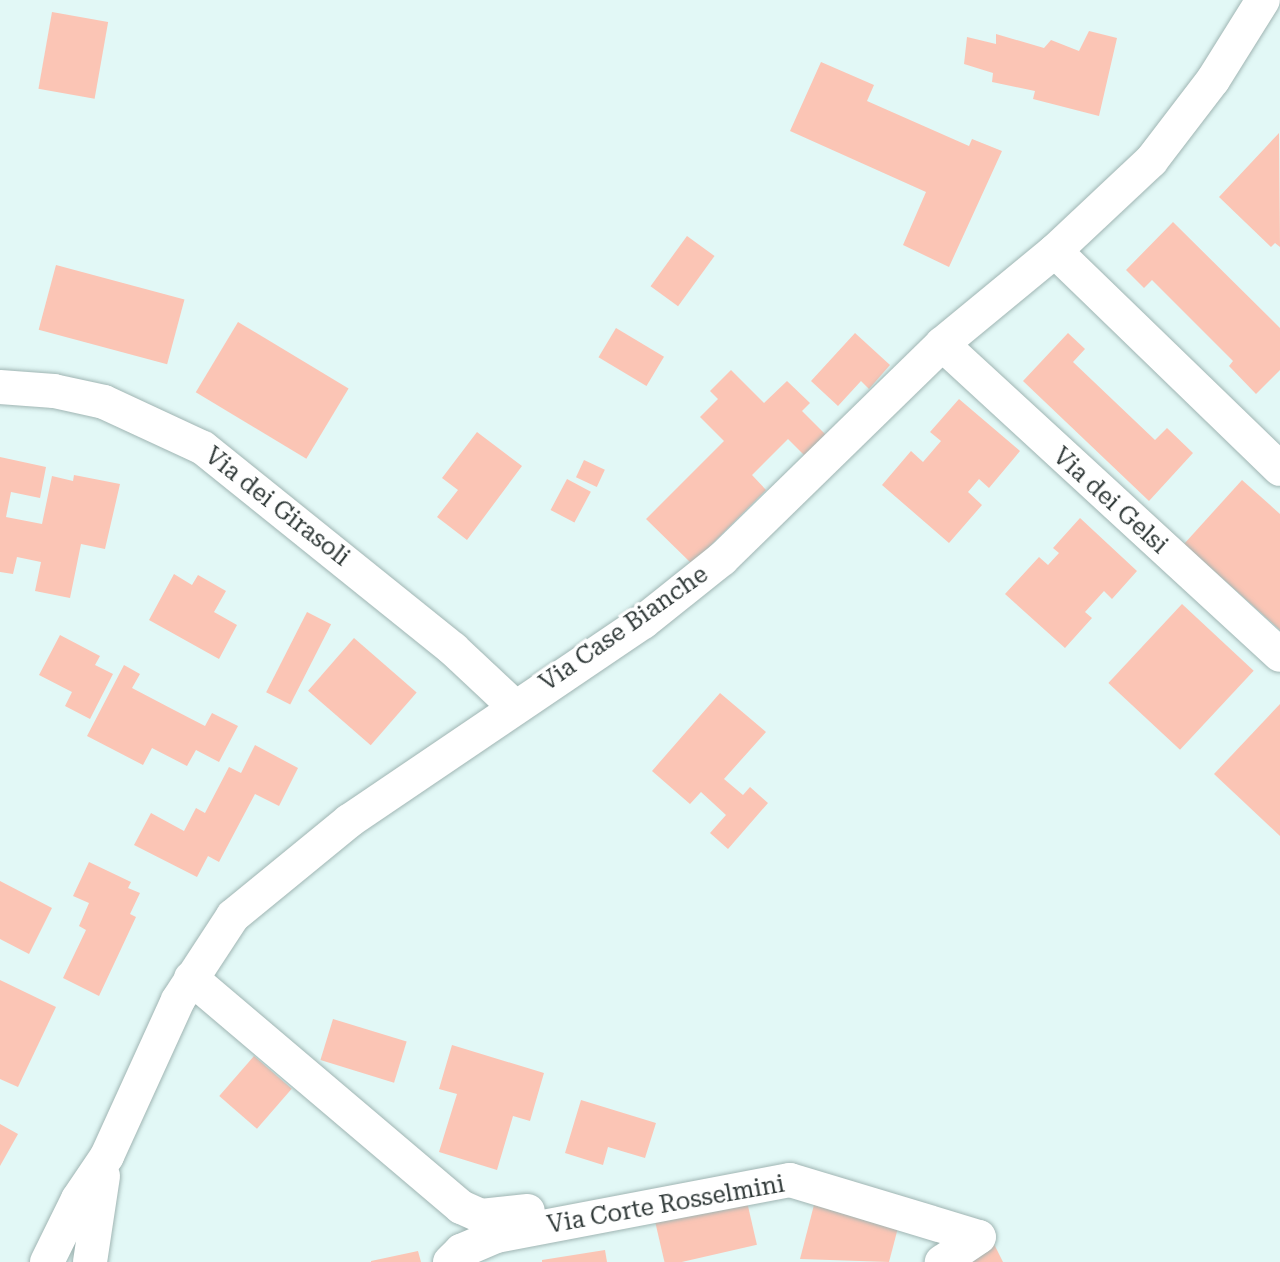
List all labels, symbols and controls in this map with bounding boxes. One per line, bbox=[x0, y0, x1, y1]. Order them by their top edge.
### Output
street label: Via dei Girasoli bbox=[199, 442, 355, 572]
street label: Via dei Gelsi bbox=[1047, 442, 1173, 560]
street label: Via Case Bianche bbox=[534, 560, 714, 698]
street label: Via Corte Rosselmini bbox=[545, 1170, 787, 1240]

